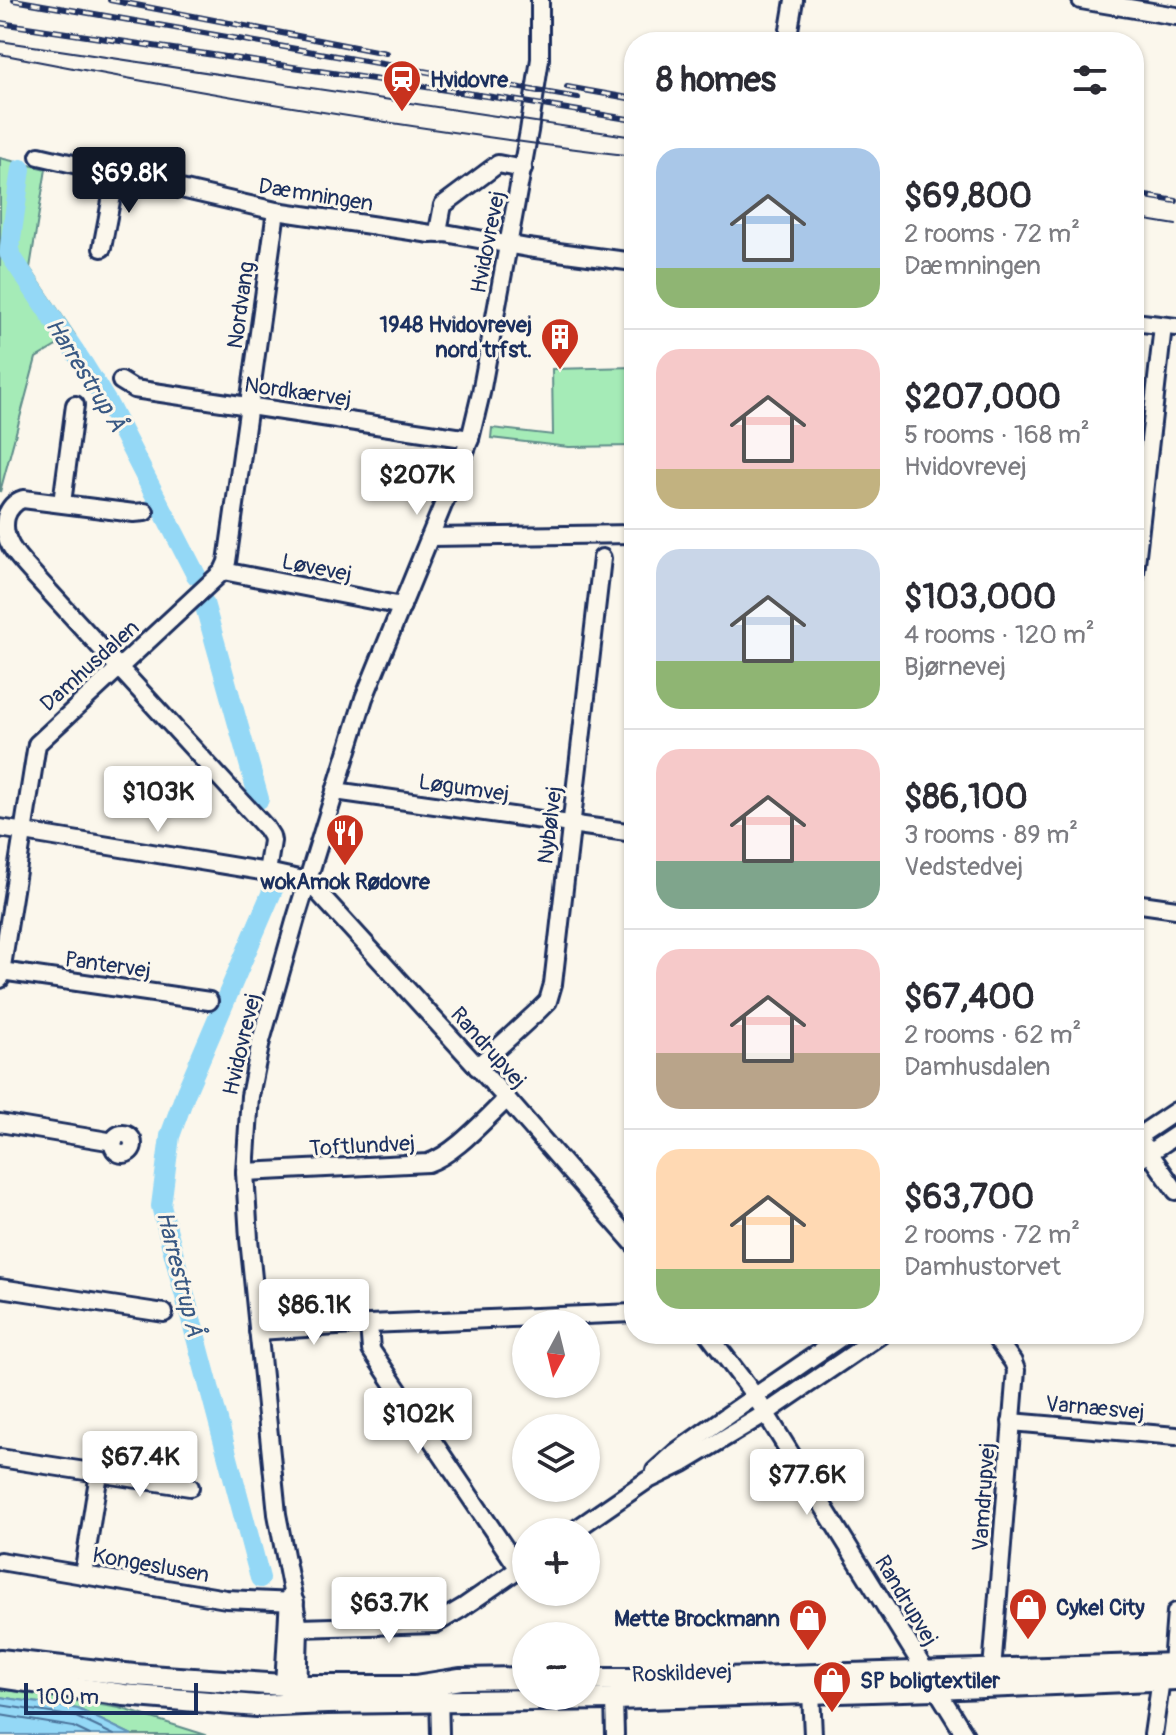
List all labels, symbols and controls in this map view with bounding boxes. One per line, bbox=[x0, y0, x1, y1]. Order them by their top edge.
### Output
station icon: Hvidovre bbox=[381, 58, 423, 113]
icon: filters bbox=[1068, 58, 1112, 102]
text: 8 homes bbox=[656, 59, 776, 102]
place label: Hvidovre bbox=[430, 66, 509, 94]
pin: $69.8K bbox=[64, 147, 194, 215]
text: $69.8K bbox=[90, 157, 168, 189]
street label: Dæmningen bbox=[256, 172, 375, 218]
text: $69,800 bbox=[904, 175, 1032, 218]
icon: home bbox=[720, 180, 816, 276]
street label: Hvidovrevej bbox=[464, 189, 512, 296]
text: 2 rooms · 72 m² bbox=[904, 218, 1080, 250]
text: Dæmningen bbox=[904, 250, 1041, 282]
street label: Nordvang bbox=[221, 260, 261, 351]
place label: 1948 Hvidovrevej nord trfst. bbox=[380, 311, 532, 364]
water label: Harrestrup Å bbox=[39, 313, 133, 437]
building icon: 1948 Hvidovrevej nord trfst. bbox=[539, 316, 581, 371]
street label: Nordkærvej bbox=[243, 371, 353, 413]
text: $207,000 bbox=[904, 376, 1061, 419]
icon: home bbox=[720, 381, 816, 477]
text: 5 rooms · 168 m² bbox=[904, 419, 1090, 451]
pin: $207K bbox=[361, 449, 473, 517]
text: Hvidovrevej bbox=[904, 451, 1027, 483]
text: $207K bbox=[379, 459, 455, 491]
street label: Løvevej bbox=[279, 547, 354, 588]
text: $103,000 bbox=[904, 576, 1056, 619]
icon: home bbox=[720, 581, 816, 677]
street label: Damhusdalen bbox=[34, 614, 145, 718]
text: 4 rooms · 120 m² bbox=[904, 619, 1095, 651]
text: Bjørnevej bbox=[904, 651, 1006, 683]
pin: $103K bbox=[102, 766, 214, 834]
street label: Løgumvej bbox=[417, 768, 511, 808]
text: $103K bbox=[122, 776, 194, 808]
text: $86,100 bbox=[904, 776, 1028, 819]
icon: home bbox=[720, 781, 816, 877]
street label: Nybølvej bbox=[531, 785, 569, 866]
restaurant icon: wokAmok Rødovre bbox=[324, 812, 366, 867]
text: 3 rooms · 89 m² bbox=[904, 819, 1078, 851]
text: Vedstedvej bbox=[904, 851, 1023, 883]
place label: wokAmok Rødovre bbox=[260, 868, 431, 896]
street label: Pantervej bbox=[63, 945, 153, 985]
text: $67,400 bbox=[904, 976, 1035, 1019]
icon: home bbox=[720, 981, 816, 1077]
street label: Hvidovrevej bbox=[217, 990, 267, 1098]
street label: Randrupvej bbox=[444, 1001, 532, 1094]
text: 2 rooms · 62 m² bbox=[904, 1019, 1081, 1051]
text: Damhusdalen bbox=[904, 1051, 1050, 1083]
street label: Toftlundvej bbox=[308, 1129, 416, 1163]
text: $63,700 bbox=[904, 1176, 1034, 1219]
icon: home bbox=[720, 1181, 816, 1277]
water label: Harrestrup Å bbox=[150, 1208, 210, 1340]
text: 2 rooms · 72 m² bbox=[904, 1219, 1080, 1251]
text: Damhustorvet bbox=[904, 1251, 1061, 1283]
pin: $86.1K bbox=[249, 1279, 379, 1347]
text: $86.1K bbox=[277, 1289, 351, 1321]
north arrow bbox=[512, 1310, 600, 1398]
map controls bbox=[512, 1310, 600, 1710]
pin: $102K bbox=[362, 1388, 474, 1456]
street label: Varnæsvej bbox=[1044, 1390, 1146, 1426]
text: $102K bbox=[382, 1398, 454, 1430]
button: layers bbox=[512, 1414, 600, 1502]
pin: $67.4K bbox=[75, 1431, 205, 1499]
text: $67.4K bbox=[100, 1441, 180, 1473]
street label: Vamdrupvej bbox=[966, 1442, 1002, 1552]
pin: $77.6K bbox=[742, 1449, 872, 1517]
text: $77.6K bbox=[768, 1459, 846, 1491]
button: + bbox=[512, 1518, 600, 1606]
street label: Kongeslusen bbox=[90, 1541, 211, 1589]
street label: Randrupvej bbox=[868, 1550, 944, 1651]
pin: $63.7K bbox=[324, 1577, 454, 1645]
shop icon: Cykel City bbox=[1007, 1586, 1049, 1641]
text: $63.7K bbox=[350, 1587, 428, 1619]
place label: Cykel City bbox=[1056, 1594, 1145, 1622]
shop icon: Mette Brockmann bbox=[787, 1597, 829, 1652]
place label: Mette Brockmann bbox=[614, 1605, 780, 1633]
button: − bbox=[512, 1622, 600, 1710]
street label: Roskildevej bbox=[631, 1657, 733, 1689]
shop icon: SP boligtextiler bbox=[811, 1659, 853, 1714]
place label: SP boligtextiler bbox=[860, 1667, 1001, 1695]
scale bar bbox=[24, 1679, 198, 1715]
text: 100 m bbox=[36, 1683, 99, 1711]

